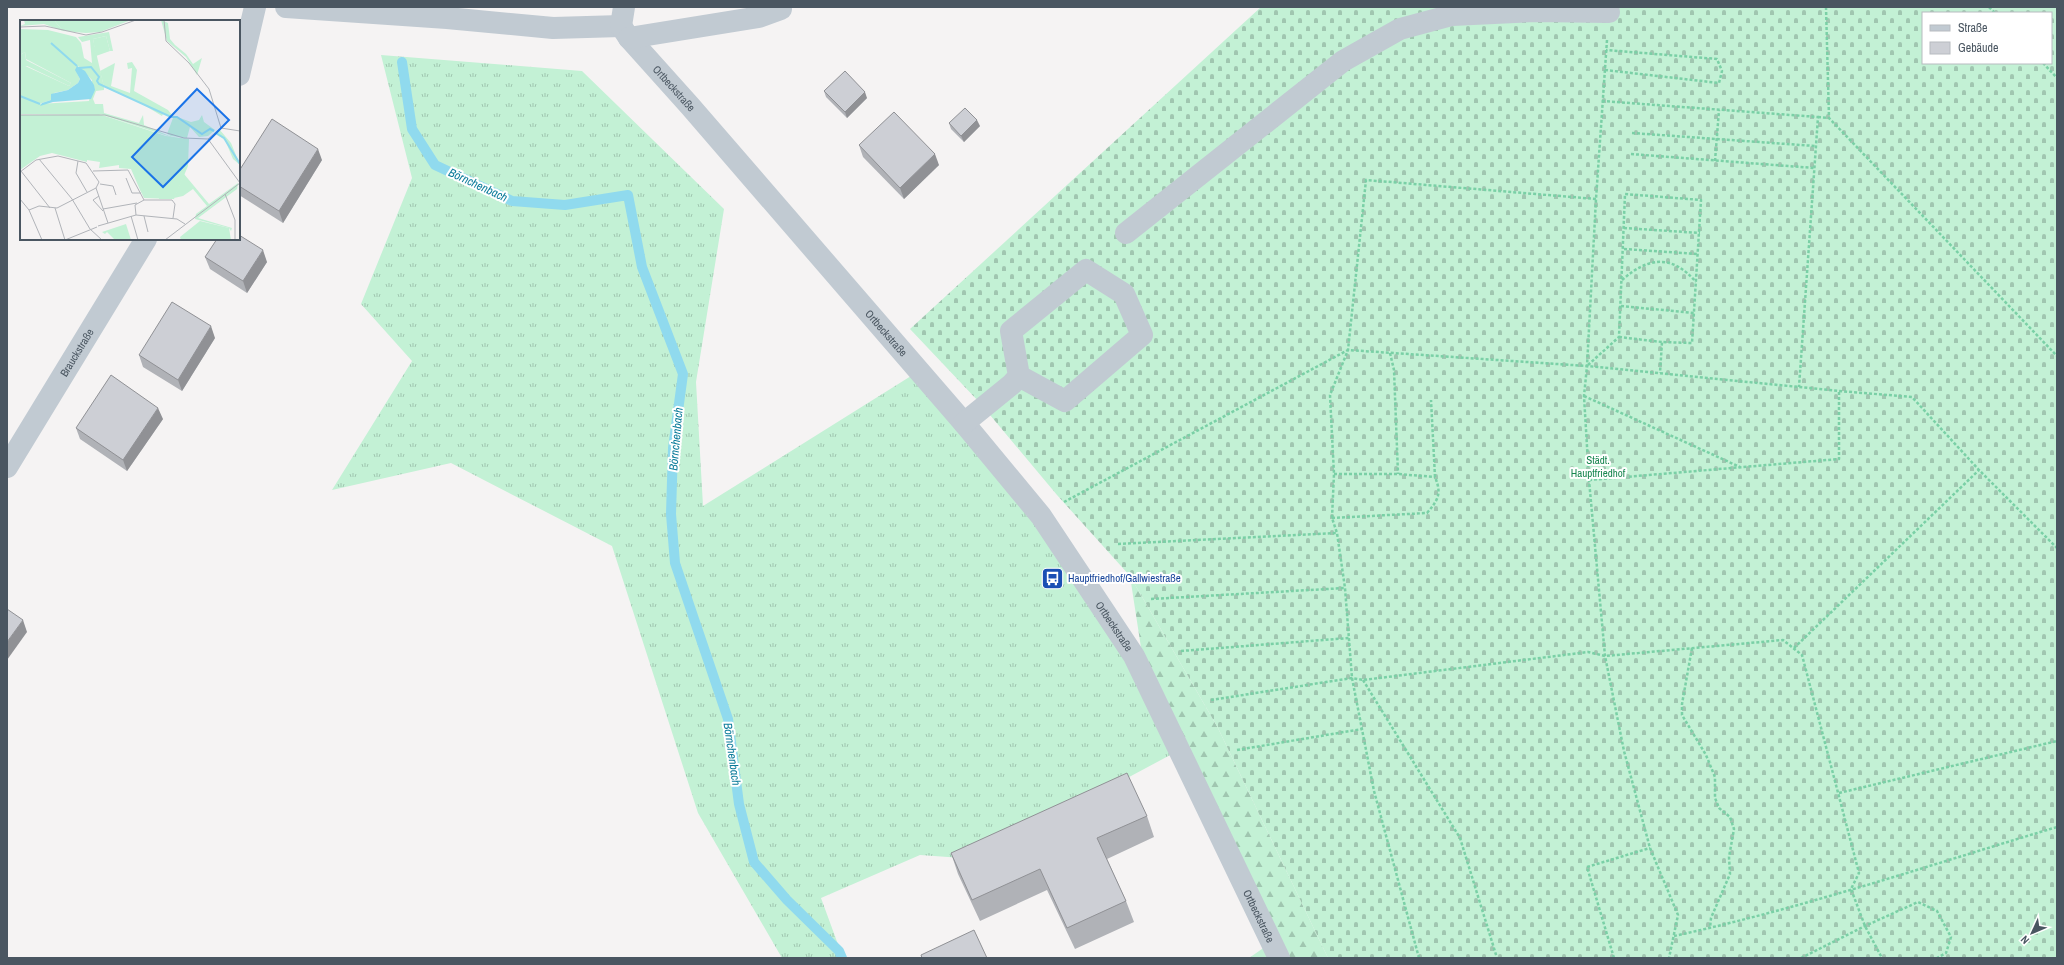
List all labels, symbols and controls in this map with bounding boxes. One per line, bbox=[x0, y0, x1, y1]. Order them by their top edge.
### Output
legend bbox=[1922, 12, 2052, 64]
inset map bbox=[20, 20, 240, 240]
text: Straße bbox=[1958, 20, 1988, 36]
text: Gebäude bbox=[1958, 40, 1999, 56]
street label: Ortbeckstraße bbox=[650, 62, 698, 114]
water label: Börnchenbach bbox=[446, 164, 510, 206]
street label: Ortbeckstraße bbox=[862, 307, 910, 359]
street label: Brauckstraße bbox=[57, 326, 97, 379]
water label: Börnchenbach bbox=[665, 407, 687, 471]
park label: Städt. Hauptfriedhof bbox=[1571, 453, 1626, 480]
bus stop icon: Hauptfriedhof/Gallwiestraße bbox=[1039, 565, 1065, 591]
place label: Hauptfriedhof/Gallwiestraße bbox=[1068, 571, 1181, 585]
street label: Ortbeckstraße bbox=[1093, 599, 1136, 654]
water label: Börnchenbach bbox=[720, 721, 744, 787]
street label: Ortbeckstraße bbox=[1240, 887, 1278, 945]
north arrow bbox=[2012, 913, 2052, 953]
text: N bbox=[2018, 933, 2032, 947]

